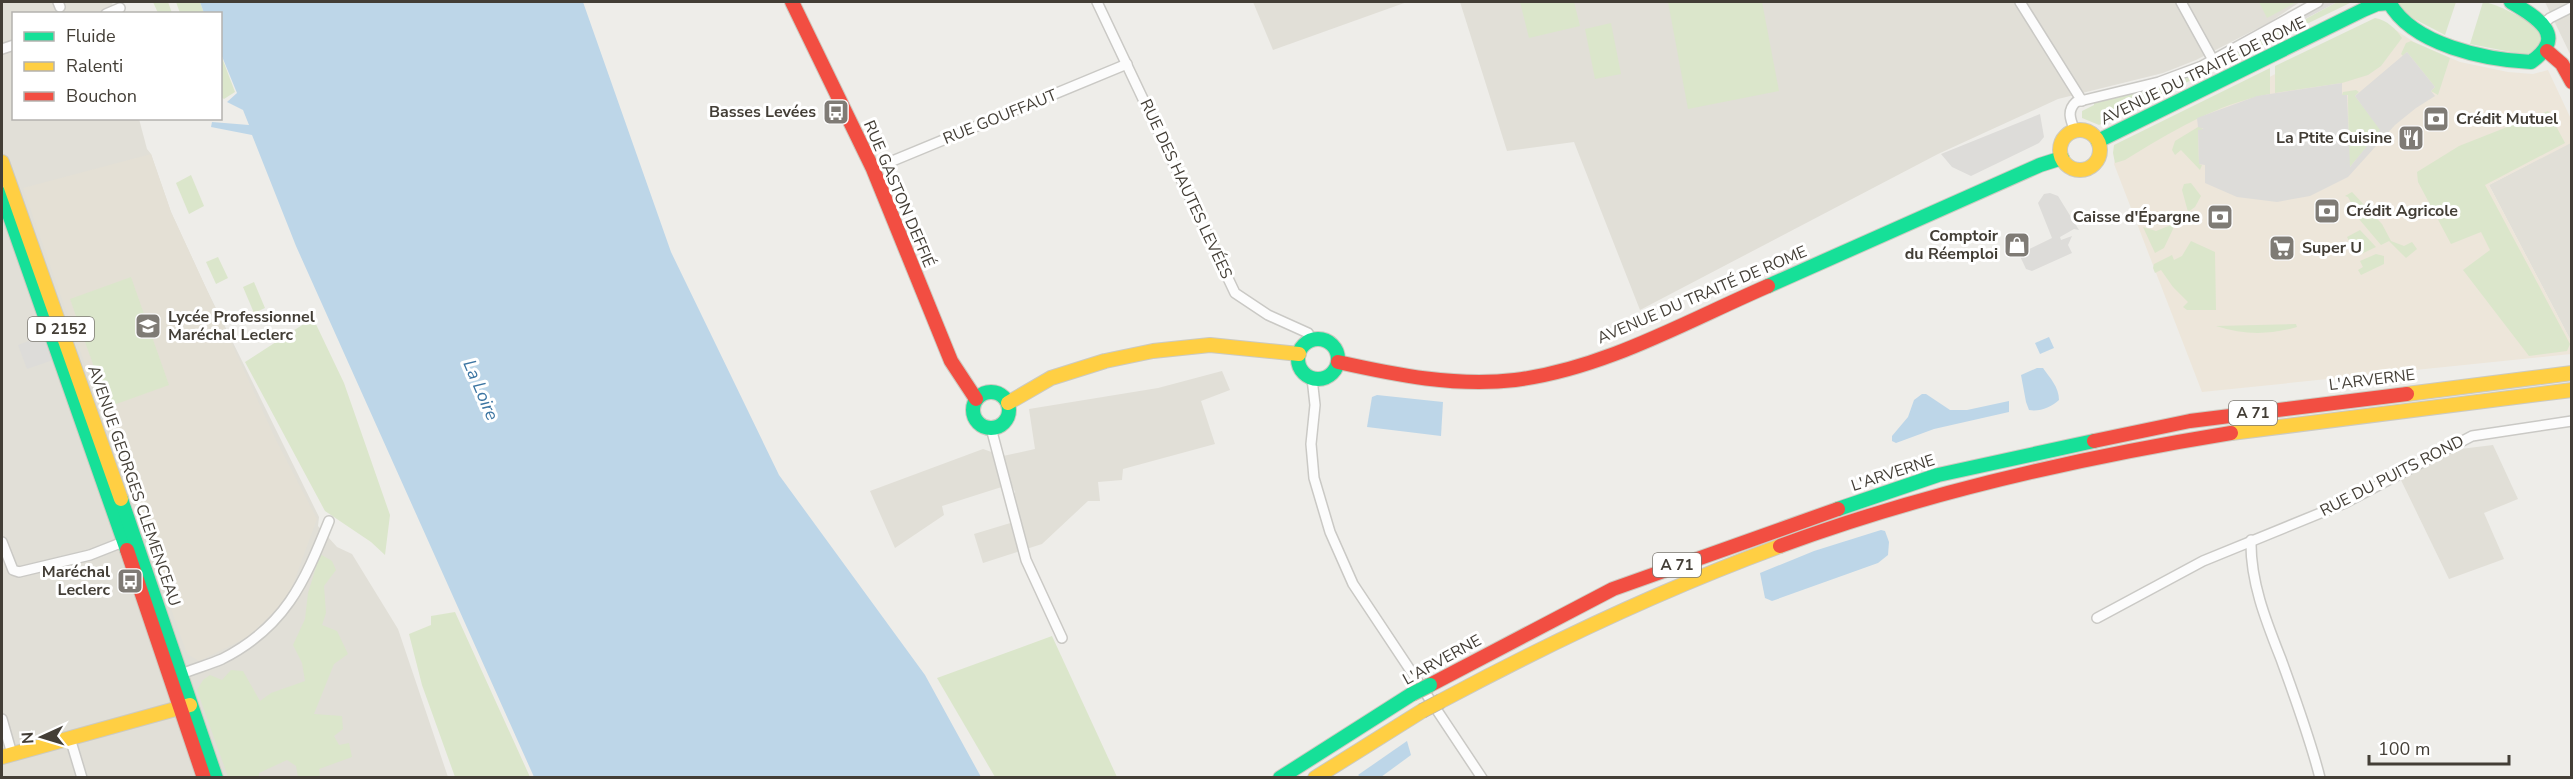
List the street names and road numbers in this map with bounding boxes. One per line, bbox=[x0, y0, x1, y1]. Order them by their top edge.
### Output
street label: AVENUE DU TRAITÉ DE ROME bbox=[2097, 12, 2309, 130]
street label: RUE GOUFFAUT bbox=[940, 84, 1060, 150]
street label: RUE DES HAUTES LEVÉES bbox=[1135, 95, 1237, 283]
street label: RUE GASTON DEFFIÉ bbox=[858, 117, 940, 271]
street label: AVENUE DU TRAITÉ DE ROME bbox=[1594, 241, 1810, 349]
road number: D 2152 bbox=[28, 317, 94, 341]
street label: AVENUE GEORGES CLEMENCEAU bbox=[82, 363, 186, 609]
street label: L'ARVERNE bbox=[2328, 364, 2416, 396]
road number: A 71 bbox=[2229, 401, 2277, 425]
street label: RUE DU PUITS ROND bbox=[2316, 430, 2468, 522]
street label: L'ARVERNE bbox=[1848, 449, 1938, 497]
road number: A 71 bbox=[1653, 553, 1701, 577]
street label: L'ARVERNE bbox=[1399, 629, 1485, 691]

